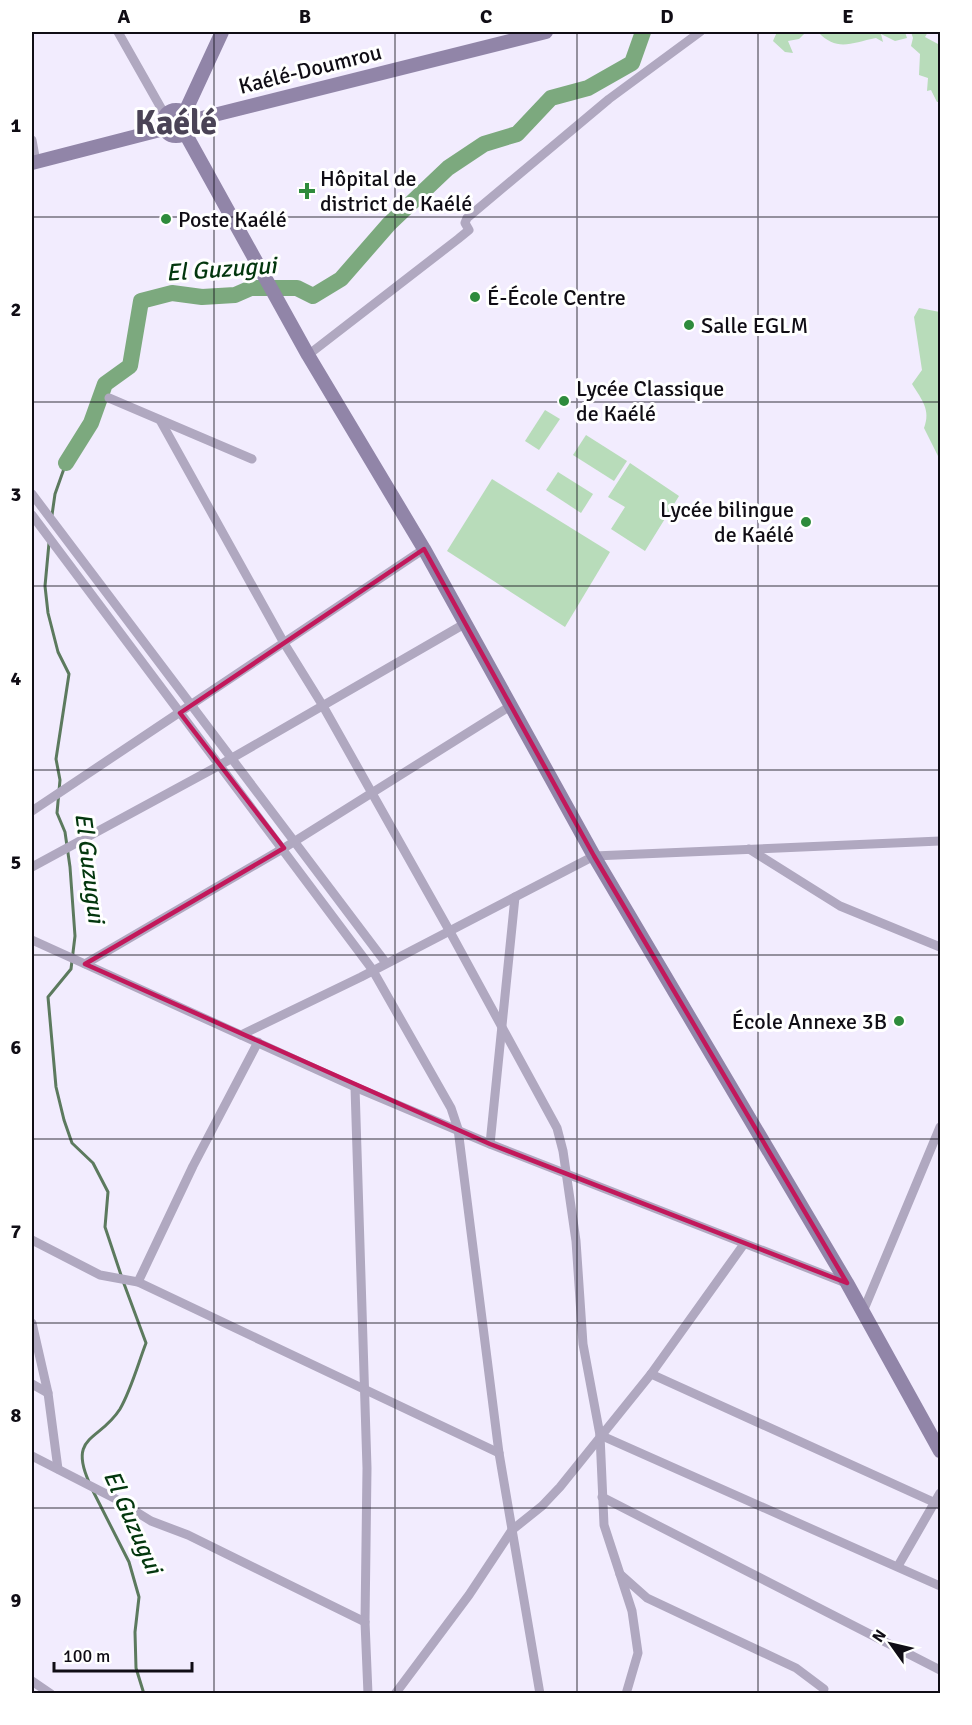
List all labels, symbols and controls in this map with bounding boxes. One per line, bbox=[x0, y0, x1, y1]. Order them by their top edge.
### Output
text: A bbox=[118, 4, 131, 29]
text: B bbox=[299, 4, 311, 29]
text: C bbox=[480, 4, 492, 29]
text: D bbox=[660, 4, 674, 29]
text: E bbox=[842, 4, 854, 29]
street label: Kaélé-Doumrou bbox=[236, 38, 384, 100]
district label: Kaélé bbox=[135, 102, 217, 144]
text: 1 bbox=[11, 113, 22, 138]
place label: Hôpital de district de Kaélé bbox=[320, 165, 472, 217]
marker: Hôpital de district de Kaélé bbox=[298, 182, 316, 200]
place label: Poste Kaélé bbox=[178, 206, 287, 233]
marker: Poste Kaélé bbox=[159, 212, 173, 226]
water label: El Guzugui bbox=[165, 250, 280, 288]
place label: É-École Centre bbox=[487, 284, 626, 311]
marker: É-École Centre bbox=[468, 290, 482, 304]
text: 2 bbox=[11, 297, 21, 322]
place label: Salle EGLM bbox=[701, 312, 808, 339]
marker: Salle EGLM bbox=[682, 318, 696, 332]
place label: Lycée Classique de Kaélé bbox=[576, 375, 724, 427]
marker: Lycée Classique de Kaélé bbox=[557, 394, 571, 408]
text: 3 bbox=[11, 482, 21, 507]
place label: Lycée bilingue de Kaélé bbox=[660, 496, 794, 548]
marker: Lycée bilingue de Kaélé bbox=[799, 515, 813, 529]
text: 4 bbox=[11, 666, 22, 691]
water label: El Guzugui bbox=[68, 811, 112, 927]
text: 5 bbox=[11, 850, 21, 875]
place label: École Annexe 3B bbox=[732, 1008, 887, 1035]
marker: École Annexe 3B bbox=[892, 1014, 906, 1028]
text: 6 bbox=[11, 1035, 22, 1060]
text: 7 bbox=[11, 1219, 22, 1244]
text: 8 bbox=[11, 1403, 22, 1428]
water label: El Guzugui bbox=[97, 1465, 170, 1581]
text: 9 bbox=[11, 1588, 22, 1613]
north arrow bbox=[861, 1614, 921, 1674]
text: N bbox=[868, 1626, 891, 1646]
scale bar bbox=[54, 1635, 192, 1673]
text: 100 m bbox=[63, 1645, 110, 1667]

